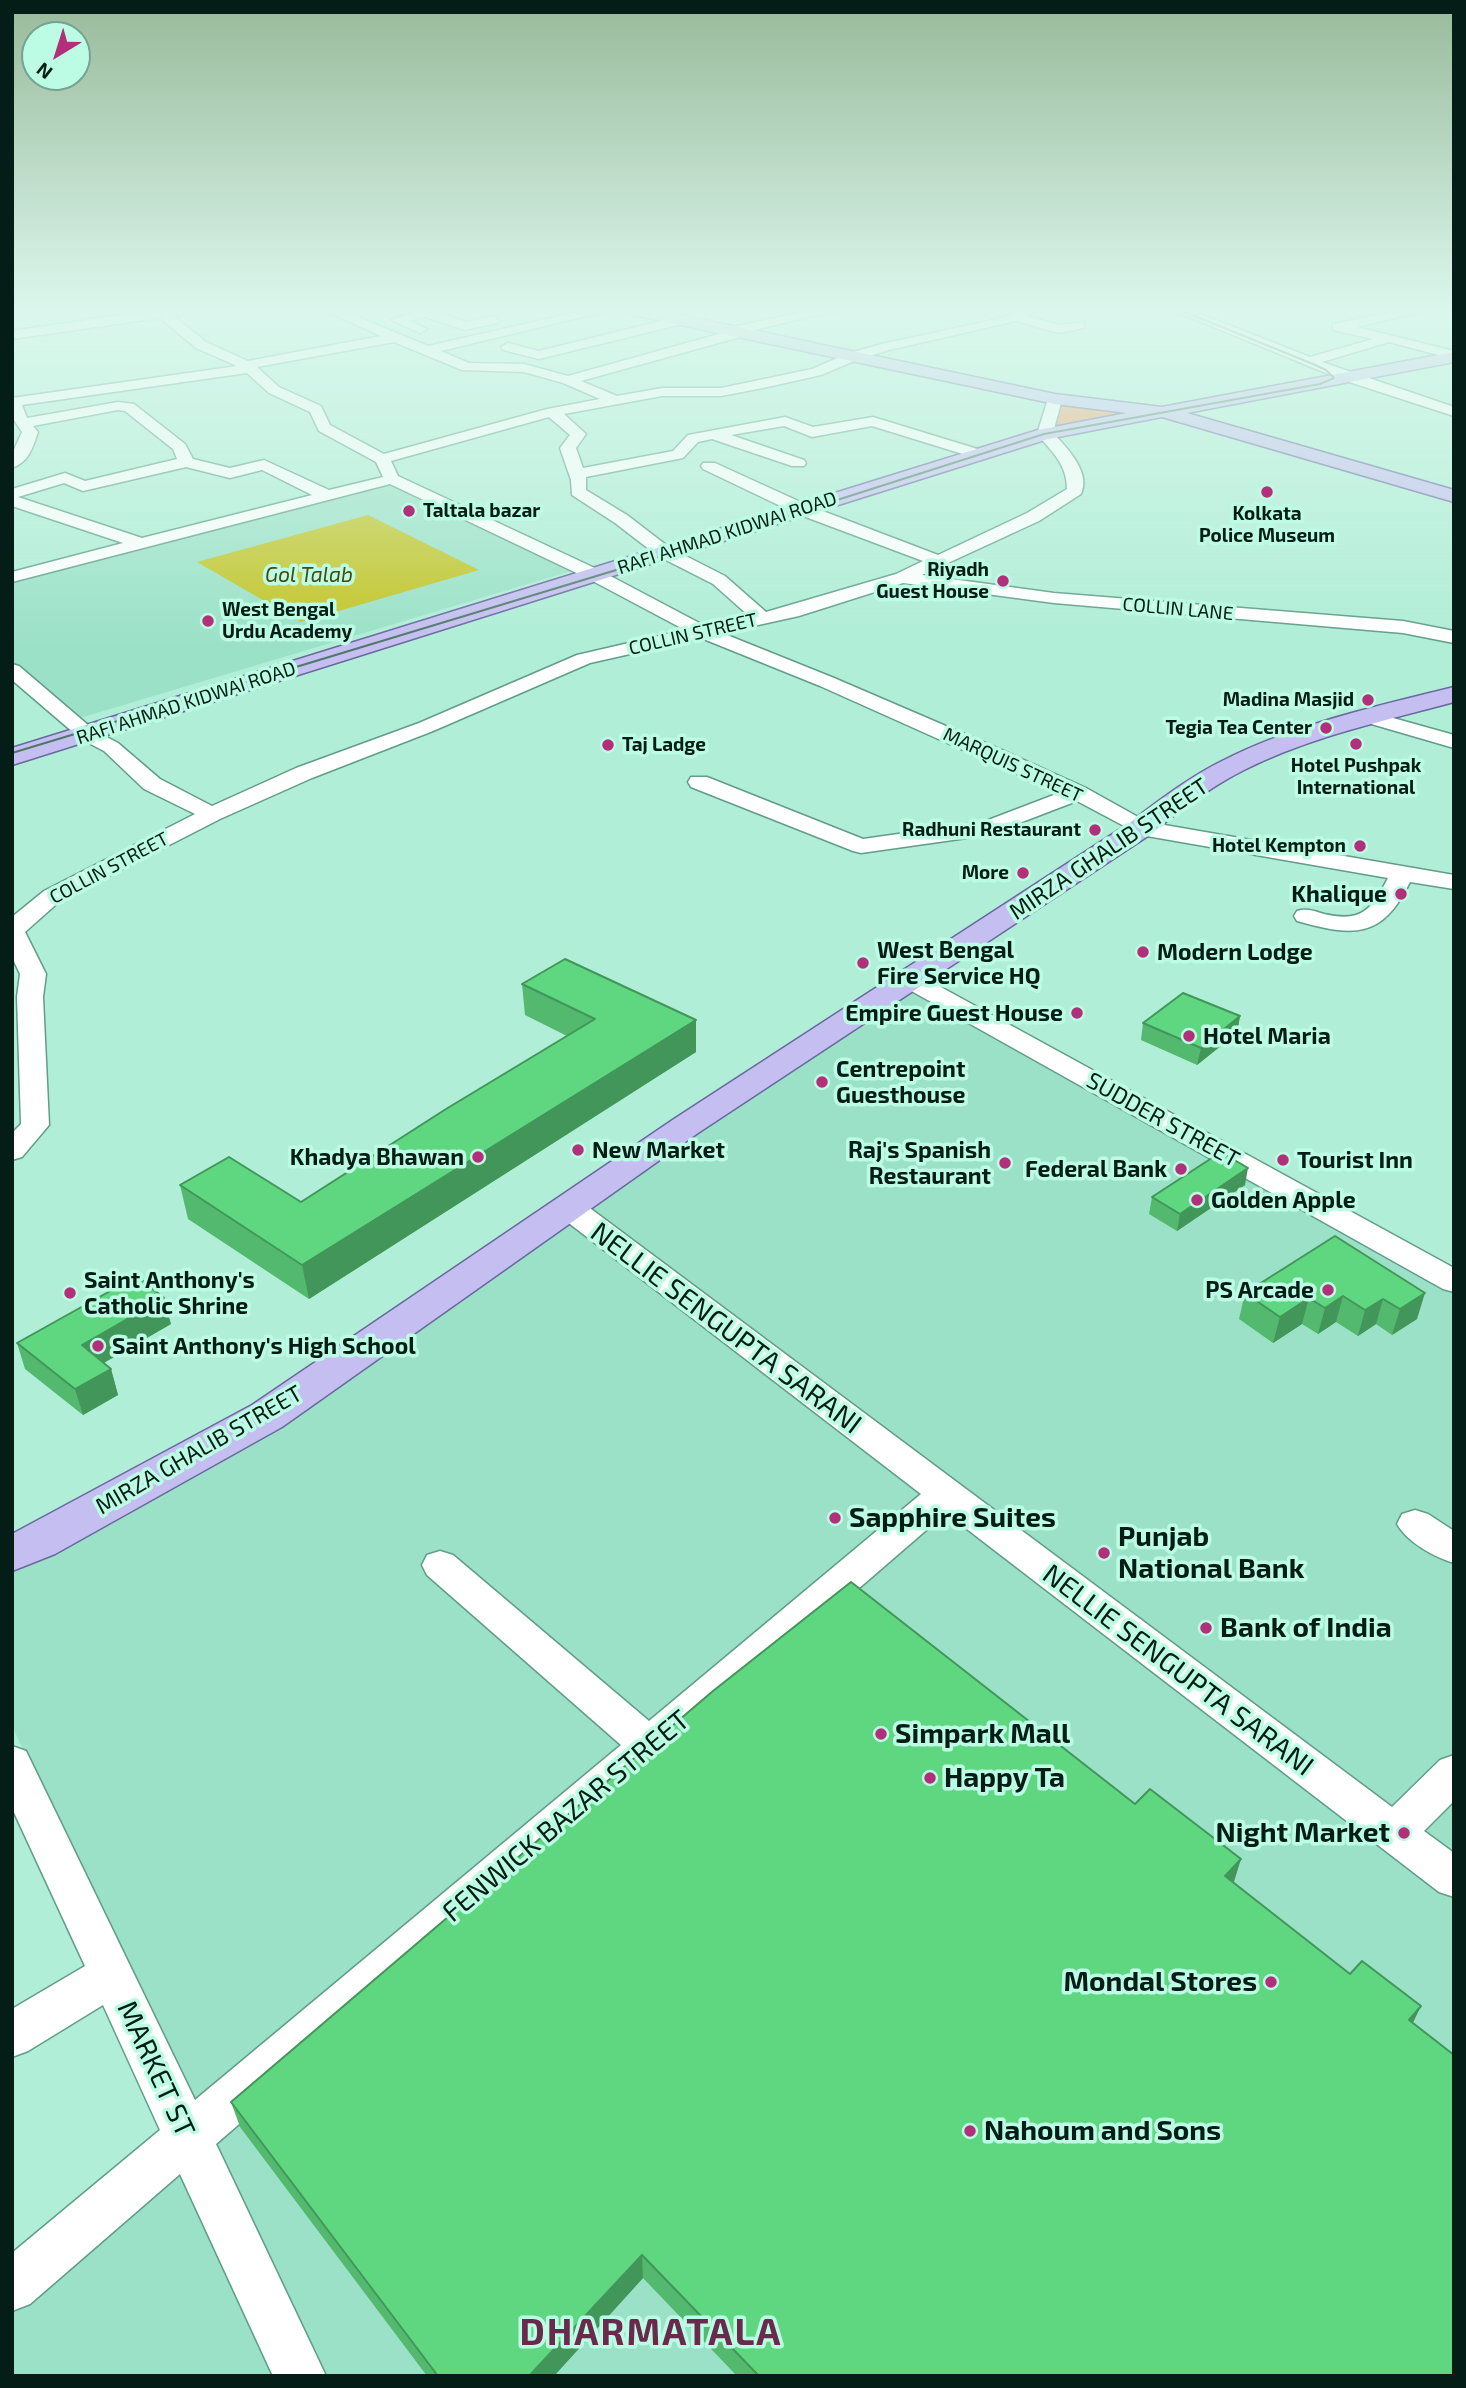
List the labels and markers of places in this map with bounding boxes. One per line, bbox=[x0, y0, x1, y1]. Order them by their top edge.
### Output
marker: Kolkata Police Museum bbox=[1259, 484, 1275, 500]
place label: Taltala bazar bbox=[423, 500, 540, 522]
marker: Taltala bazar bbox=[401, 503, 417, 519]
place label: Kolkata Police Museum bbox=[1199, 503, 1335, 547]
place label: Riyadh Guest House bbox=[876, 559, 989, 603]
marker: Riyadh Guest House bbox=[995, 573, 1011, 589]
place label: West Bengal Urdu Academy bbox=[222, 599, 352, 643]
marker: West Bengal Urdu Academy bbox=[200, 613, 216, 629]
place label: Madina Masjid bbox=[1223, 689, 1354, 711]
marker: Madina Masjid bbox=[1360, 692, 1376, 708]
place label: Tegia Tea Center bbox=[1165, 717, 1312, 739]
marker: Tegia Tea Center bbox=[1318, 720, 1334, 736]
place label: Taj Ladge bbox=[622, 734, 706, 756]
marker: Hotel Pushpak International bbox=[1348, 736, 1364, 752]
marker: Taj Ladge bbox=[600, 737, 616, 753]
place label: Hotel Pushpak International bbox=[1291, 755, 1421, 799]
place label: Radhuni Restaurant bbox=[902, 819, 1081, 841]
marker: Radhuni Restaurant bbox=[1087, 822, 1103, 838]
place label: Hotel Kempton bbox=[1212, 835, 1346, 857]
marker: Hotel Kempton bbox=[1352, 838, 1368, 854]
place label: More bbox=[962, 862, 1009, 884]
marker: More bbox=[1015, 865, 1031, 881]
place label: Khalique bbox=[1291, 880, 1387, 908]
marker: Khalique bbox=[1393, 886, 1409, 902]
place label: West Bengal Fire Service HQ bbox=[877, 936, 1041, 990]
place label: Modern Lodge bbox=[1157, 938, 1313, 966]
marker: Modern Lodge bbox=[1135, 944, 1151, 960]
marker: West Bengal Fire Service HQ bbox=[855, 955, 871, 971]
place label: Empire Guest House bbox=[845, 999, 1063, 1027]
marker: Empire Guest House bbox=[1069, 1005, 1085, 1021]
place label: Hotel Maria bbox=[1203, 1022, 1331, 1050]
marker: Hotel Maria bbox=[1181, 1028, 1197, 1044]
place label: Centrepoint Guesthouse bbox=[836, 1055, 965, 1109]
marker: Centrepoint Guesthouse bbox=[814, 1074, 830, 1090]
place label: New Market bbox=[592, 1136, 725, 1164]
place label: Raj's Spanish Restaurant bbox=[848, 1136, 991, 1190]
marker: New Market bbox=[570, 1142, 586, 1158]
place label: Khadya Bhawan bbox=[290, 1143, 464, 1171]
place label: Tourist Inn bbox=[1297, 1146, 1413, 1174]
marker: Khadya Bhawan bbox=[470, 1149, 486, 1165]
marker: Tourist Inn bbox=[1275, 1152, 1291, 1168]
marker: Raj's Spanish Restaurant bbox=[997, 1155, 1013, 1171]
place label: Federal Bank bbox=[1025, 1155, 1167, 1183]
marker: Federal Bank bbox=[1173, 1161, 1189, 1177]
place label: Golden Apple bbox=[1211, 1186, 1356, 1214]
marker: Golden Apple bbox=[1189, 1192, 1205, 1208]
place label: Saint Anthony's Catholic Shrine bbox=[84, 1266, 255, 1320]
place label: PS Arcade bbox=[1205, 1276, 1314, 1304]
marker: PS Arcade bbox=[1320, 1282, 1336, 1298]
marker: Saint Anthony's Catholic Shrine bbox=[62, 1285, 78, 1301]
place label: Saint Anthony's High School bbox=[112, 1332, 416, 1360]
marker: Saint Anthony's High School bbox=[90, 1338, 106, 1354]
place label: Sapphire Suites bbox=[849, 1501, 1056, 1535]
marker: Sapphire Suites bbox=[827, 1510, 843, 1526]
place label: Punjab National Bank bbox=[1118, 1520, 1304, 1586]
marker: Punjab National Bank bbox=[1096, 1545, 1112, 1561]
place label: Bank of India bbox=[1220, 1611, 1392, 1645]
marker: Bank of India bbox=[1198, 1620, 1214, 1636]
place label: Simpark Mall bbox=[895, 1717, 1070, 1751]
marker: Simpark Mall bbox=[873, 1726, 889, 1742]
place label: Happy Ta bbox=[944, 1761, 1065, 1795]
marker: Happy Ta bbox=[922, 1770, 938, 1786]
place label: Night Market bbox=[1215, 1816, 1390, 1850]
marker: Night Market bbox=[1396, 1825, 1412, 1841]
place label: Mondal Stores bbox=[1063, 1965, 1257, 1999]
marker: Mondal Stores bbox=[1263, 1974, 1279, 1990]
place label: Nahoum and Sons bbox=[984, 2114, 1221, 2148]
marker: Nahoum and Sons bbox=[962, 2123, 978, 2139]

